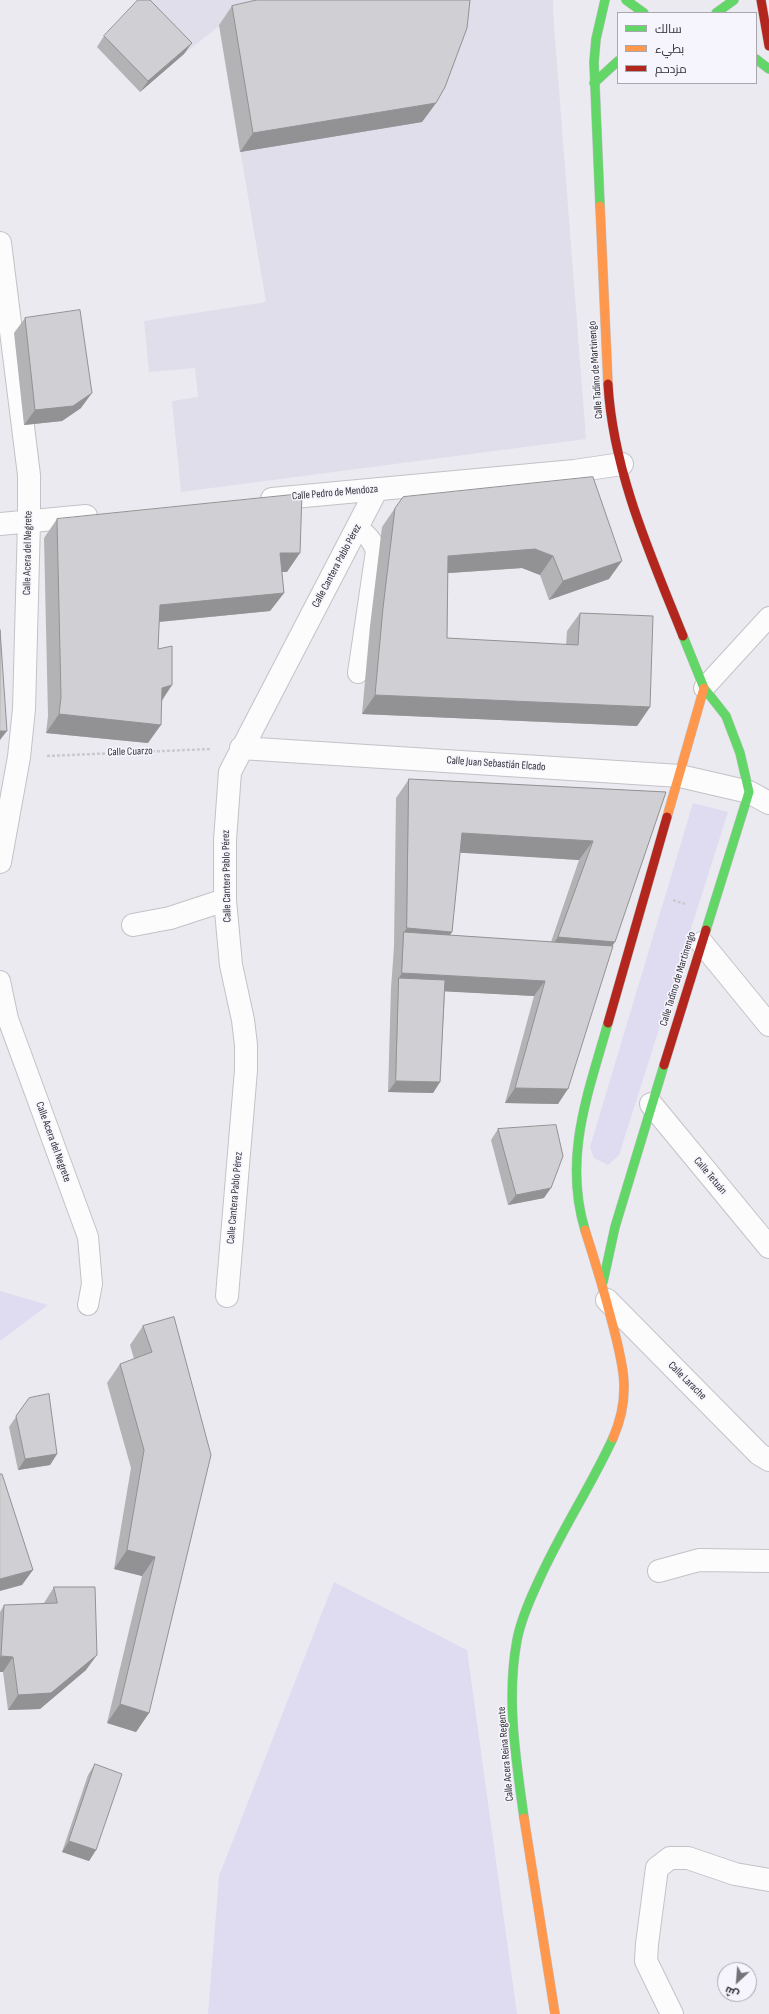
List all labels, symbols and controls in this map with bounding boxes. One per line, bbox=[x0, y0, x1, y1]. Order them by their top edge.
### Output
legend bbox=[617, 12, 757, 84]
text: سالك bbox=[655, 22, 682, 37]
text: بطيء bbox=[655, 42, 684, 57]
text: مزدحم bbox=[655, 62, 687, 77]
street label: Calle Tadino de Martinengo bbox=[586, 321, 606, 419]
street label: Calle Pedro de Mendoza bbox=[291, 483, 379, 503]
street label: Calle Acera del Negrete bbox=[21, 511, 35, 595]
street label: Calle Cantera Pablo Pérez bbox=[309, 522, 365, 610]
street label: Calle Cuarzo bbox=[107, 745, 153, 759]
street label: Calle Juan Sebastián Elcado bbox=[446, 754, 546, 774]
street label: Calle Cantera Pablo Pérez bbox=[220, 830, 234, 922]
street label: Calle Tadino de Martinengo bbox=[657, 930, 699, 1028]
street label: Calle Acera del Negrete bbox=[32, 1100, 74, 1184]
street label: Calle Cantera Pablo Pérez bbox=[224, 1151, 246, 1245]
street label: Calle Tetuán bbox=[691, 1155, 729, 1197]
street label: Calle Larache bbox=[665, 1359, 709, 1403]
street label: Calle Acera Reina Regente bbox=[495, 1706, 517, 1802]
north arrow bbox=[717, 1962, 757, 2002]
text: ش bbox=[723, 1983, 741, 2001]

